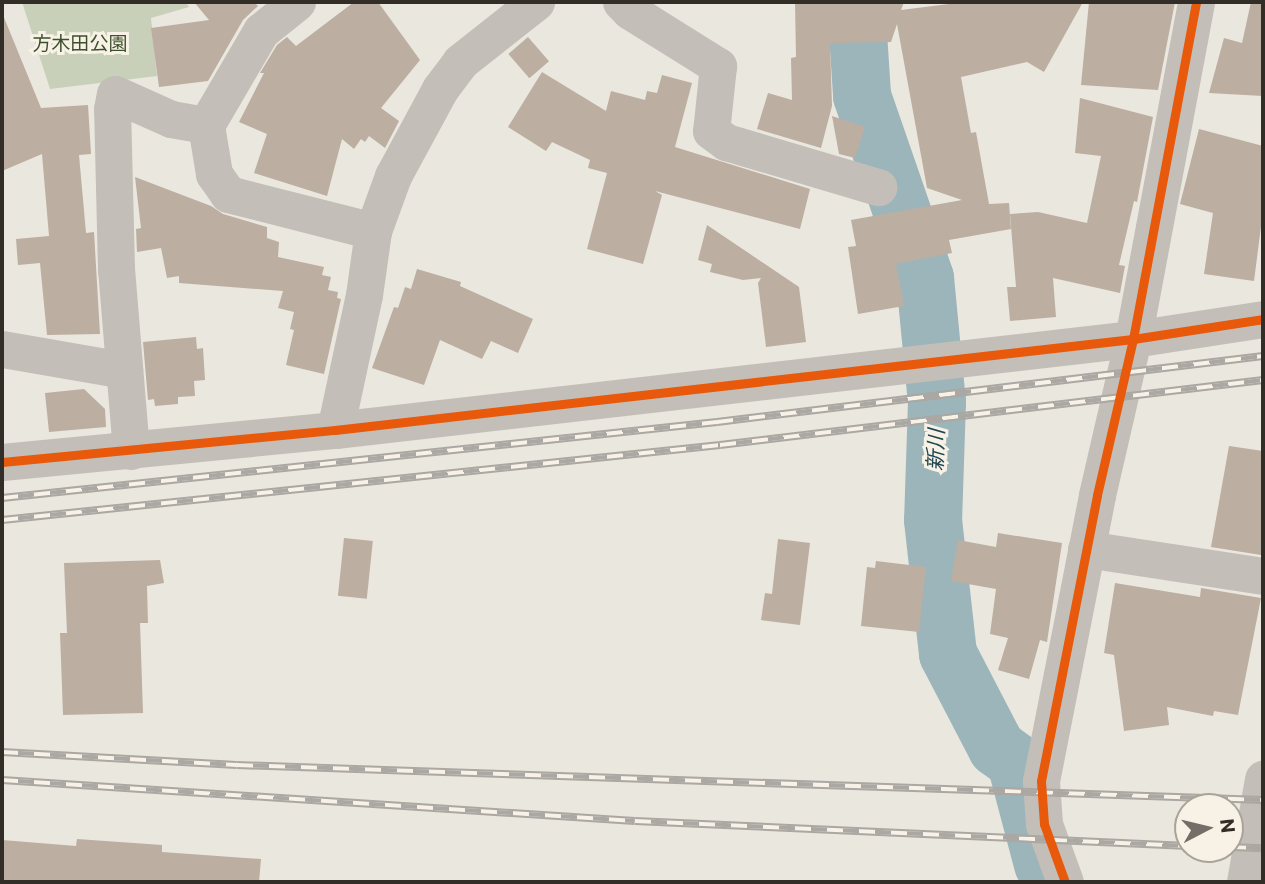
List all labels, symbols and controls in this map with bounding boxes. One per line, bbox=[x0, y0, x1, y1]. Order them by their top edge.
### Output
park label: 方木田公園 bbox=[33, 32, 127, 54]
water label: 新川 bbox=[922, 429, 948, 471]
north arrow bbox=[1174, 793, 1244, 863]
text: N bbox=[1216, 817, 1241, 834]

